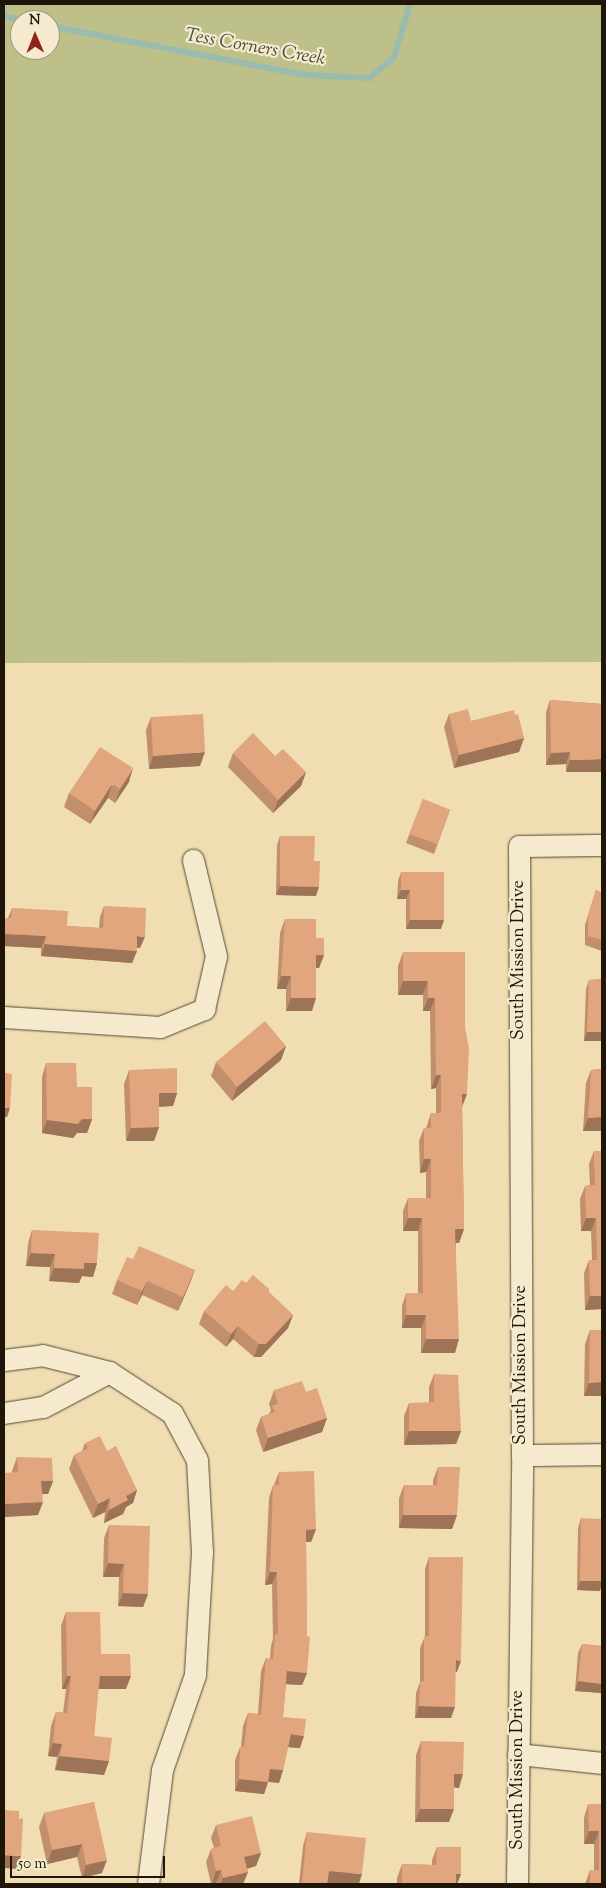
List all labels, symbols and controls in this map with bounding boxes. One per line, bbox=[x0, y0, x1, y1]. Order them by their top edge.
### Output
north arrow bbox=[10, 10, 60, 60]
text: N bbox=[29, 11, 41, 31]
water label: Tess Corners Creek bbox=[183, 24, 327, 72]
street label: South Mission Drive bbox=[508, 880, 530, 1040]
street label: South Mission Drive bbox=[510, 1285, 532, 1445]
street label: South Mission Drive bbox=[507, 1690, 529, 1850]
scale bar bbox=[12, 1846, 168, 1878]
text: 50 m bbox=[18, 1854, 47, 1875]

